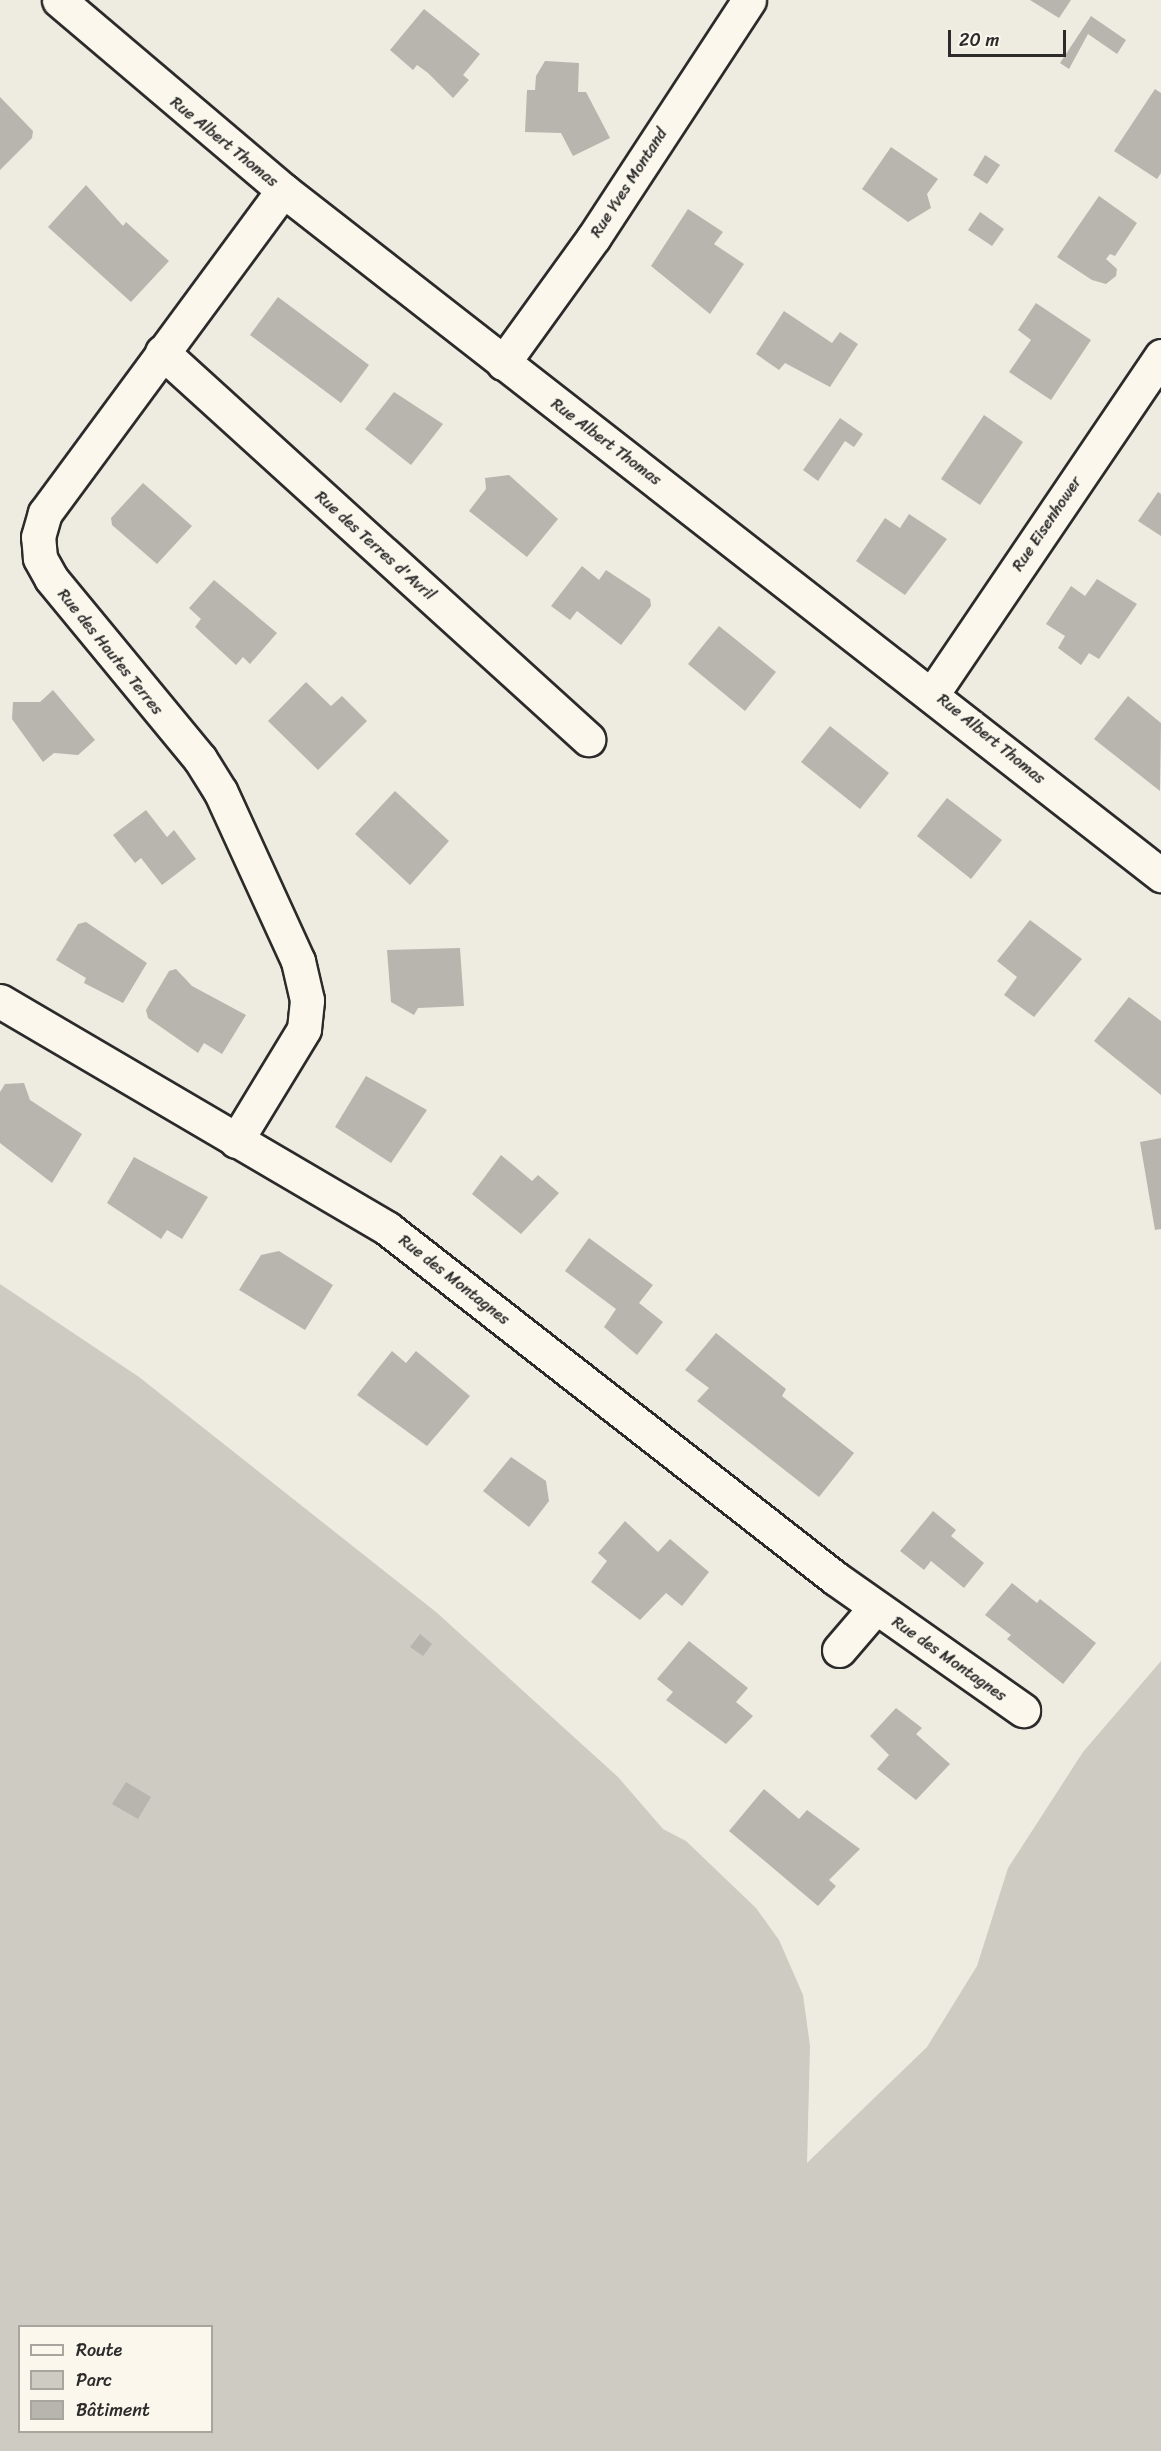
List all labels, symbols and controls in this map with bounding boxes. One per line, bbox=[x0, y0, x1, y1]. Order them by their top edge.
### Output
scale bar bbox=[951, 18, 1070, 56]
text: 20 m bbox=[959, 24, 999, 56]
street label: Rue Albert Thomas bbox=[166, 93, 282, 191]
street label: Rue Yves Montand bbox=[586, 125, 672, 241]
street label: Rue Albert Thomas bbox=[547, 394, 665, 490]
street label: Rue Eisenhower bbox=[1008, 473, 1086, 575]
street label: Rue des Terres d'Avril bbox=[311, 487, 439, 605]
street label: Rue des Hautes Terres bbox=[53, 585, 167, 719]
street label: Rue Albert Thomas bbox=[933, 690, 1049, 788]
street label: Rue des Montagnes bbox=[395, 1231, 513, 1329]
street label: Rue des Montagnes bbox=[888, 1612, 1010, 1706]
legend bbox=[18, 2325, 213, 2433]
text: Route bbox=[76, 2334, 122, 2366]
text: Parc bbox=[76, 2364, 112, 2396]
text: Bâtiment bbox=[76, 2394, 150, 2426]

